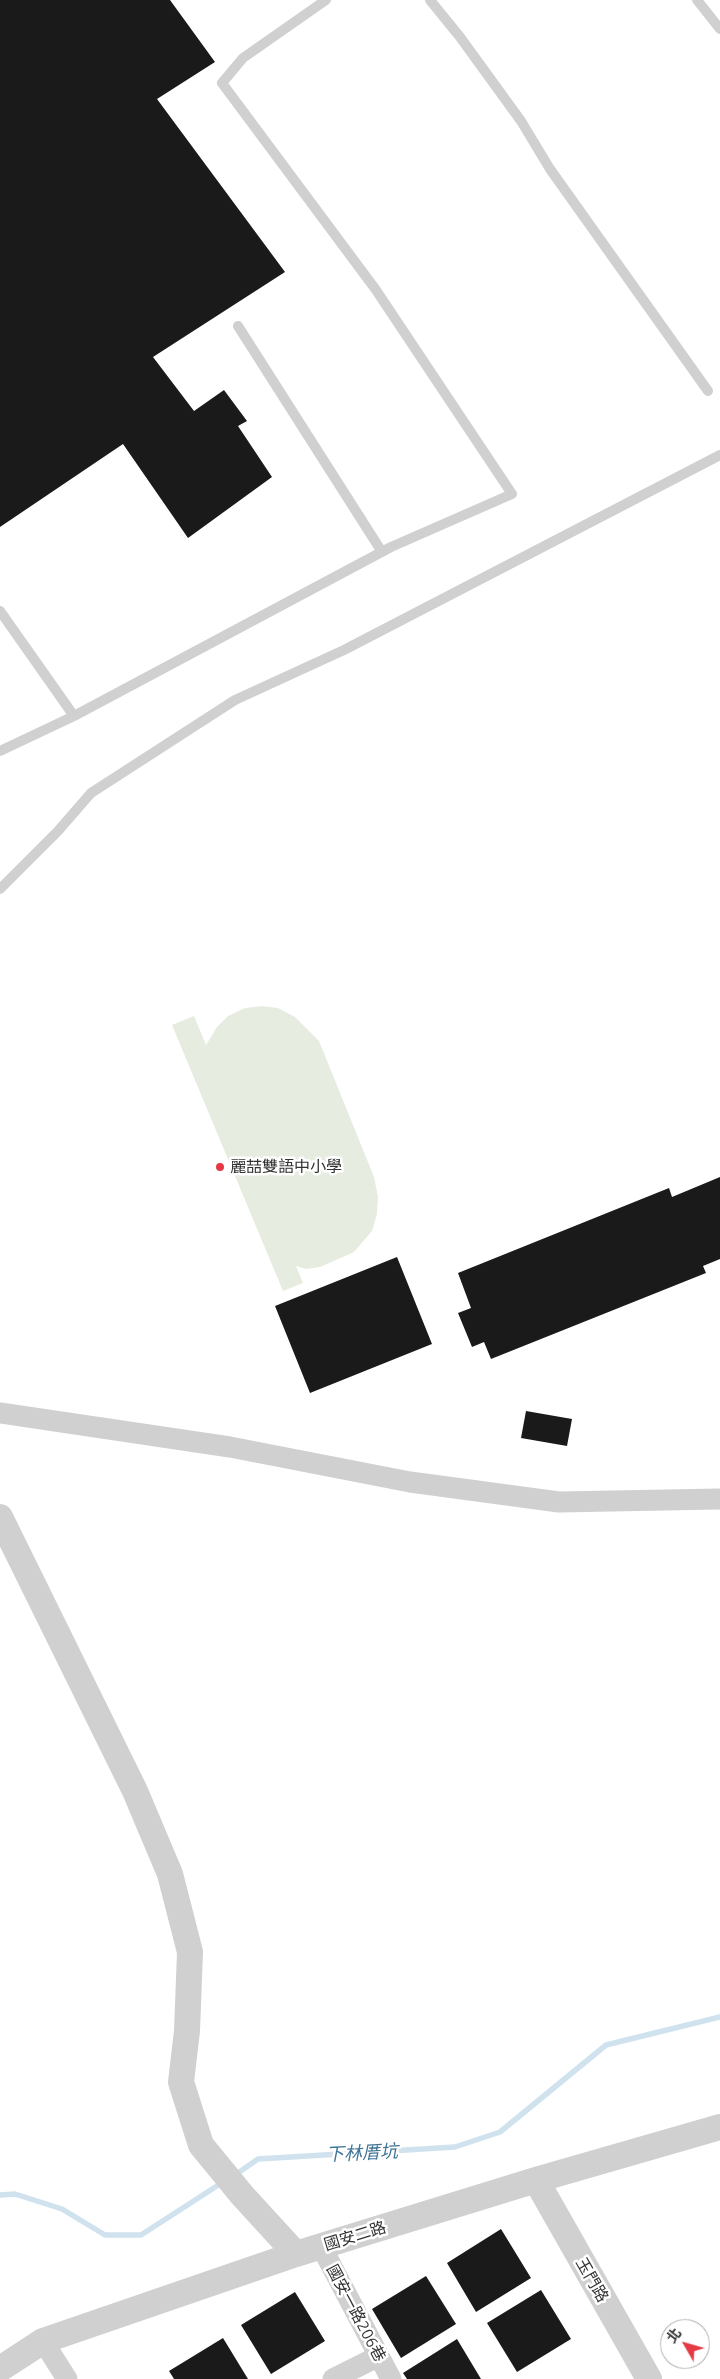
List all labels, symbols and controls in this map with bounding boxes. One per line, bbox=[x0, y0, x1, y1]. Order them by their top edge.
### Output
place label: 麗喆雙語中小學 bbox=[230, 1157, 342, 1177]
marker: 麗喆雙語中小學 bbox=[214, 1161, 226, 1173]
water label: 下林厝坑 bbox=[325, 2140, 399, 2166]
street label: 國安二路 bbox=[322, 2217, 388, 2255]
street label: 玉門路 bbox=[572, 2254, 612, 2306]
street label: 國安一路206巷 bbox=[322, 2261, 390, 2365]
north arrow bbox=[660, 2319, 710, 2369]
text: 北 bbox=[663, 2325, 685, 2346]

